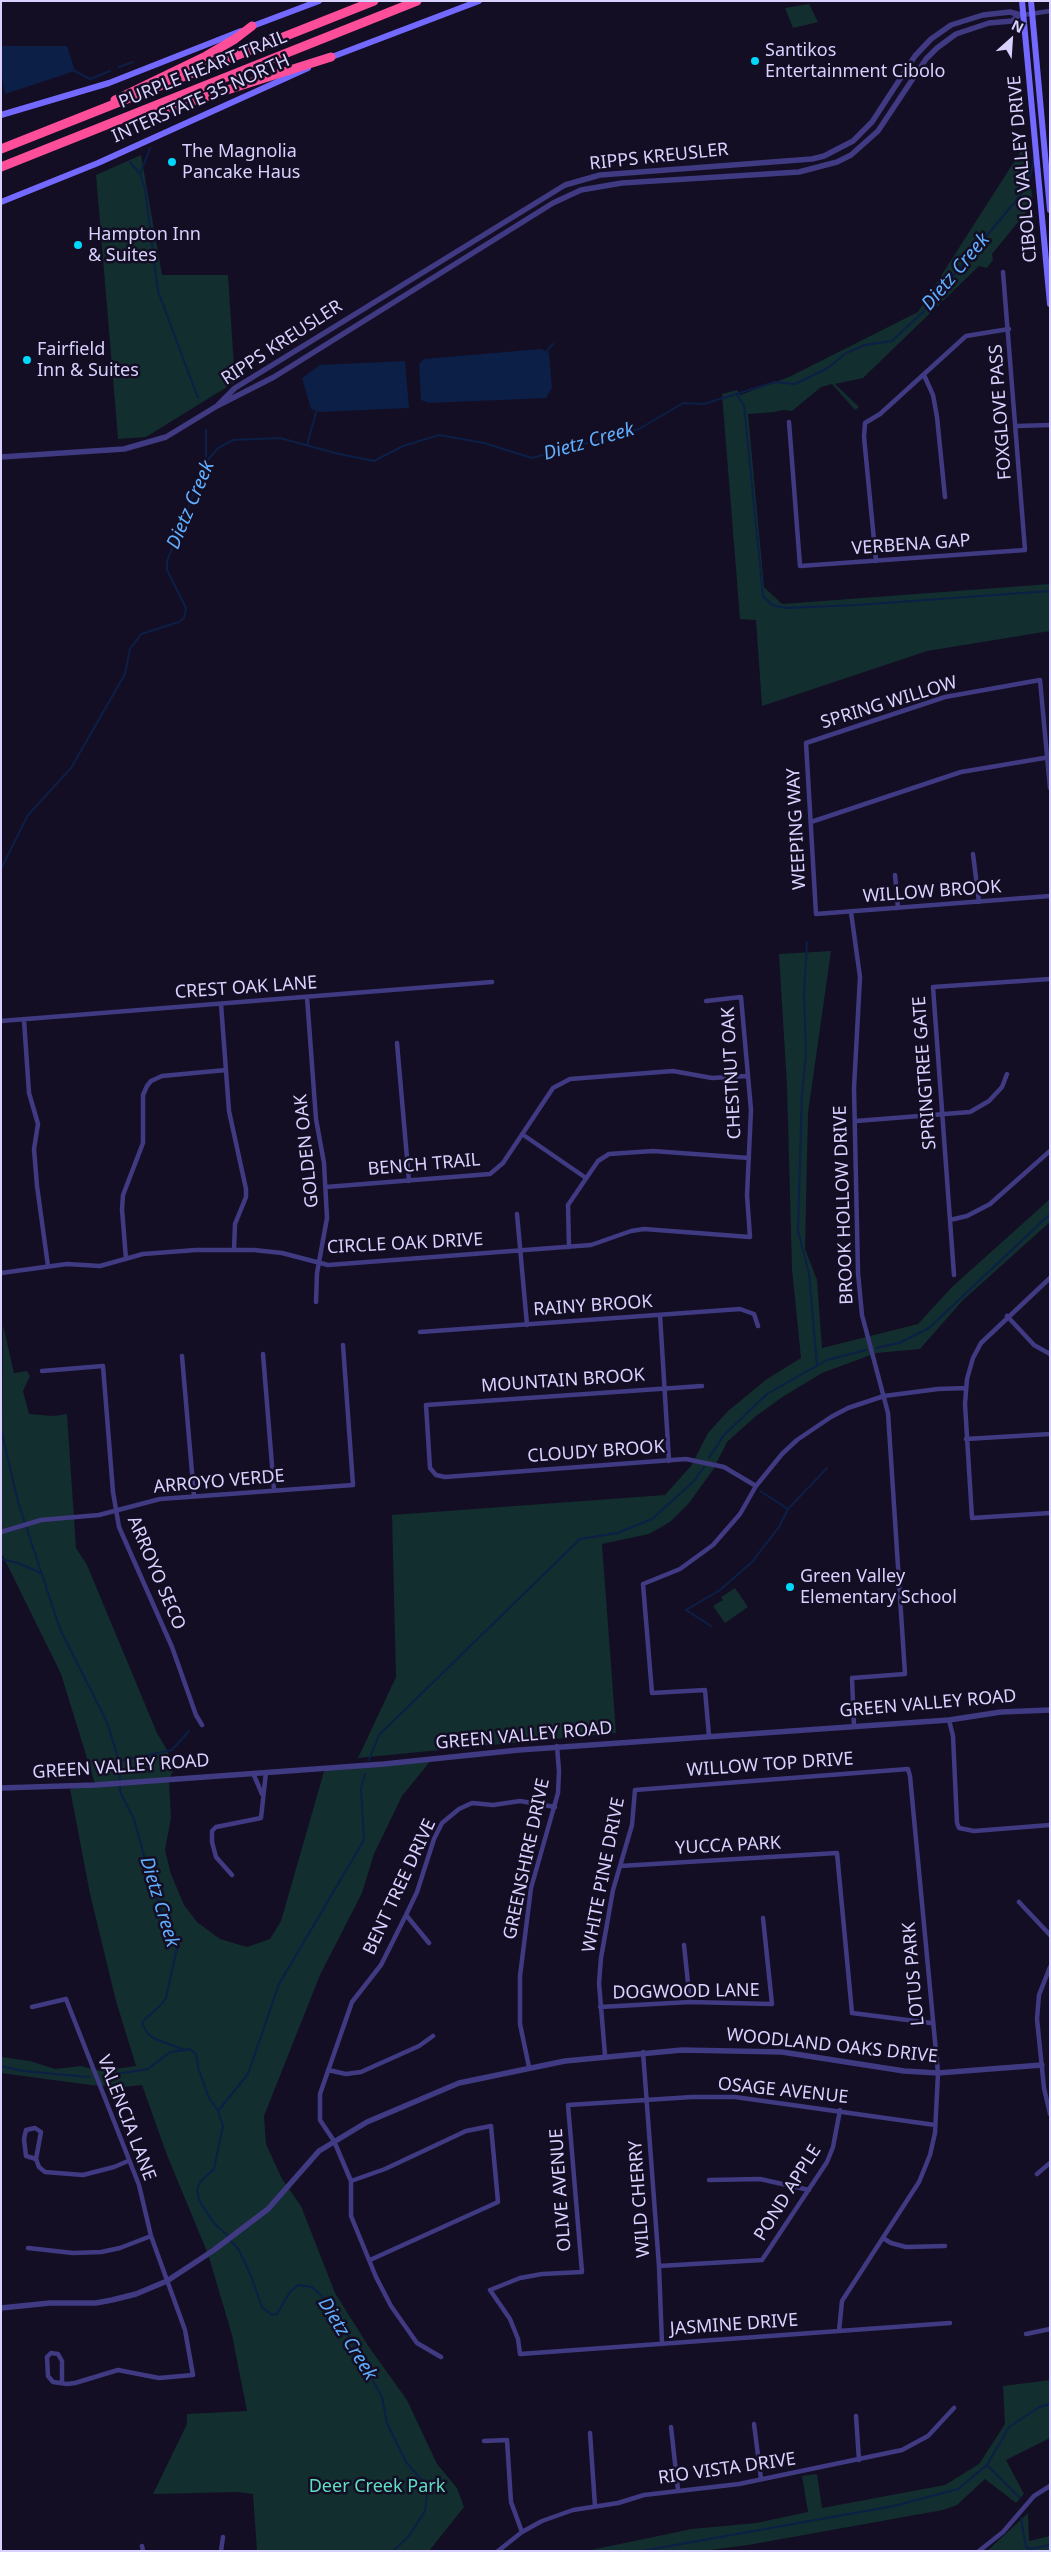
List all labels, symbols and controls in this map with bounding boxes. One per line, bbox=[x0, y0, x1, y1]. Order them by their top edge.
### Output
north arrow bbox=[986, 15, 1036, 65]
text: N bbox=[1009, 15, 1027, 37]
street label: PURPLE HEART TRAIL bbox=[116, 26, 290, 114]
place label: Santikos Entertainment Cibolo bbox=[765, 40, 945, 82]
street label: INTERSTATE 35 NORTH bbox=[109, 50, 293, 148]
marker: Santikos Entertainment Cibolo bbox=[749, 55, 761, 67]
street label: CIBOLO VALLEY DRIVE bbox=[1004, 75, 1042, 263]
street label: RIPPS KREUSLER bbox=[588, 139, 730, 175]
place label: The Magnolia Pancake Haus bbox=[182, 141, 300, 183]
marker: The Magnolia Pancake Haus bbox=[166, 156, 178, 168]
place label: Hampton Inn & Suites bbox=[88, 224, 201, 266]
water label: Dietz Creek bbox=[917, 229, 995, 315]
marker: Hampton Inn & Suites bbox=[72, 239, 84, 251]
street label: RIPPS KREUSLER bbox=[218, 296, 346, 390]
place label: Fairfield Inn & Suites bbox=[37, 339, 139, 382]
street label: FOXGLOVE PASS bbox=[985, 343, 1017, 481]
marker: Fairfield Inn & Suites bbox=[21, 354, 33, 366]
water label: Dietz Creek bbox=[541, 418, 637, 466]
water label: Dietz Creek bbox=[162, 458, 220, 552]
street label: VERBENA GAP bbox=[851, 530, 971, 560]
street label: SPRING WILLOW bbox=[818, 672, 960, 734]
street label: WEEPING WAY bbox=[783, 768, 811, 890]
street label: WILLOW BROOK bbox=[862, 876, 1002, 908]
street label: CREST OAK LANE bbox=[174, 972, 318, 1004]
street label: SPRINGTREE GATE bbox=[909, 995, 941, 1151]
street label: CHESTNUT OAK bbox=[718, 1006, 746, 1140]
street label: GOLDEN OAK bbox=[290, 1093, 324, 1209]
street label: BROOK HOLLOW DRIVE bbox=[830, 1105, 858, 1305]
street label: BENCH TRAIL bbox=[367, 1149, 481, 1181]
street label: CIRCLE OAK DRIVE bbox=[326, 1229, 484, 1259]
street label: RAINY BROOK bbox=[533, 1291, 653, 1321]
street label: MOUNTAIN BROOK bbox=[480, 1365, 646, 1397]
street label: CLOUDY BROOK bbox=[527, 1436, 665, 1468]
street label: ARROYO VERDE bbox=[153, 1466, 285, 1498]
street label: ARROYO SECO bbox=[122, 1513, 190, 1633]
place label: Green Valley Elementary School bbox=[800, 1566, 957, 1608]
marker: Green Valley Elementary School bbox=[784, 1581, 796, 1593]
street label: GREEN VALLEY ROAD bbox=[839, 1686, 1017, 1722]
street label: GREEN VALLEY ROAD bbox=[435, 1718, 613, 1754]
street label: WILLOW TOP DRIVE bbox=[686, 1748, 854, 1782]
street label: GREEN VALLEY ROAD bbox=[32, 1750, 210, 1784]
street label: GREENSHIRE DRIVE bbox=[499, 1776, 555, 1942]
street label: WHITE PINE DRIVE bbox=[578, 1796, 630, 1954]
street label: BENT TREE DRIVE bbox=[359, 1816, 441, 1958]
street label: YUCCA PARK bbox=[675, 1832, 781, 1860]
water label: Dietz Creek bbox=[134, 1854, 184, 1950]
street label: LOTUS PARK bbox=[899, 1921, 929, 2027]
street label: DOGWOOD LANE bbox=[612, 1980, 760, 2004]
street label: WOODLAND OAKS DRIVE bbox=[725, 2024, 939, 2068]
street label: VALENCIA LANE bbox=[92, 2052, 160, 2184]
street label: OSAGE AVENUE bbox=[717, 2073, 849, 2109]
street label: OLIVE AVENUE bbox=[546, 2128, 576, 2252]
street label: WILD CHERRY bbox=[625, 2140, 655, 2258]
street label: POND APPLE bbox=[750, 2141, 826, 2245]
water label: Dietz Creek bbox=[313, 2293, 381, 2385]
street label: JASMINE DRIVE bbox=[669, 2310, 799, 2340]
street label: RIO VISTA DRIVE bbox=[657, 2449, 797, 2489]
park label: Deer Creek Park bbox=[309, 2476, 445, 2498]

